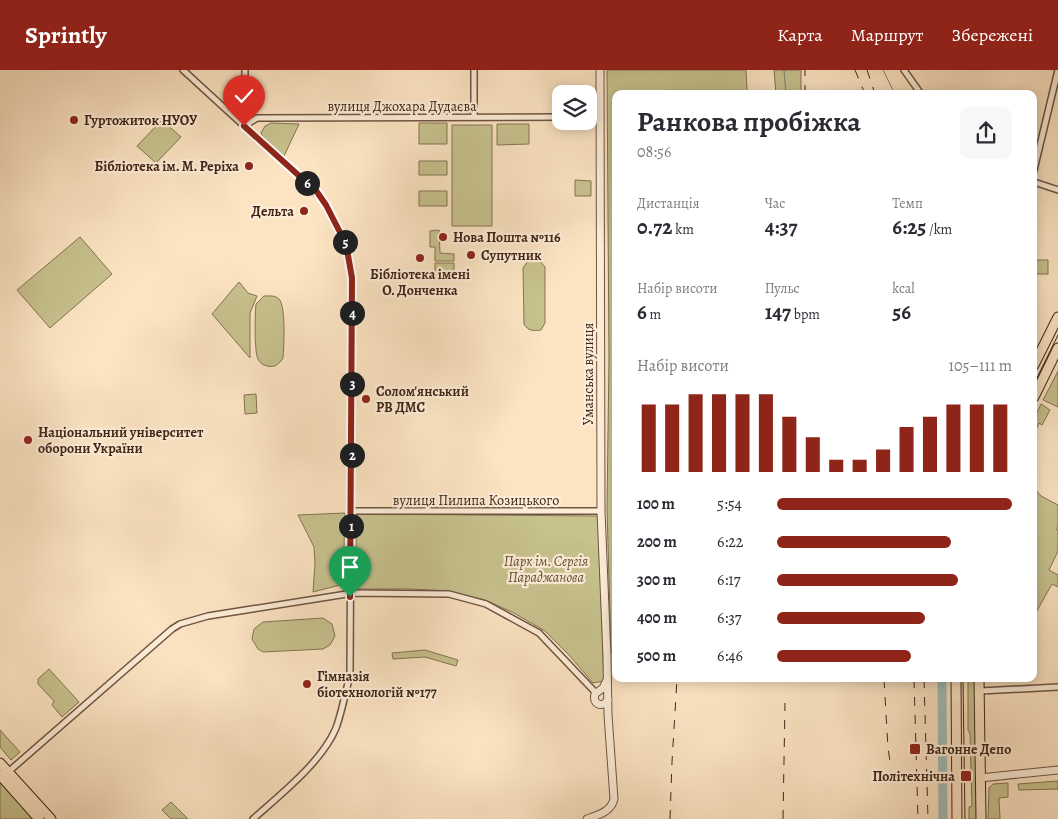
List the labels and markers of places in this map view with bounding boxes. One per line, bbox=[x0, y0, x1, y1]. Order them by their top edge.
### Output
pin bbox=[223, 75, 265, 126]
place label: Гуртожиток НУОУ bbox=[84, 111, 198, 130]
marker: Гуртожиток НУОУ bbox=[68, 114, 80, 126]
place label: Бібліотека ім. М. Реріха bbox=[94, 157, 239, 176]
marker: Бібліотека ім. М. Реріха bbox=[243, 160, 255, 172]
pin: 6 bbox=[294, 170, 320, 196]
place label: Дельта bbox=[251, 202, 294, 221]
marker: Дельта bbox=[298, 205, 310, 217]
place label: Нова Пошта №116 bbox=[453, 228, 561, 247]
pin: 5 bbox=[332, 230, 358, 254]
marker: Нова Пошта №116 bbox=[437, 231, 449, 243]
place label: Супутник bbox=[481, 246, 542, 265]
marker: Супутник bbox=[465, 249, 477, 261]
marker: Бібліотека імені О. Донченка bbox=[414, 252, 426, 264]
place label: Бібліотека імені О. Донченка bbox=[370, 265, 470, 300]
pin: 4 bbox=[340, 300, 364, 326]
pin: 3 bbox=[340, 372, 364, 396]
place label: Солом'янський РВ ДМС bbox=[376, 382, 469, 417]
marker: Солом'янський РВ ДМС bbox=[360, 393, 372, 405]
place label: Національний університет оборони України bbox=[38, 423, 204, 458]
marker: Національний університет оборони України bbox=[22, 434, 34, 446]
pin: 2 bbox=[340, 442, 364, 468]
pin: 1 bbox=[338, 514, 364, 538]
pin bbox=[329, 546, 371, 597]
place label: Гімназія біотехнологій №177 bbox=[317, 667, 437, 702]
marker: Гімназія біотехнологій №177 bbox=[301, 678, 313, 690]
place label: Вагонне Депо bbox=[926, 740, 1011, 759]
marker: Вагонне Депо bbox=[908, 742, 922, 756]
place label: Політехнічна bbox=[872, 767, 955, 786]
marker: Політехнічна bbox=[959, 769, 973, 783]

